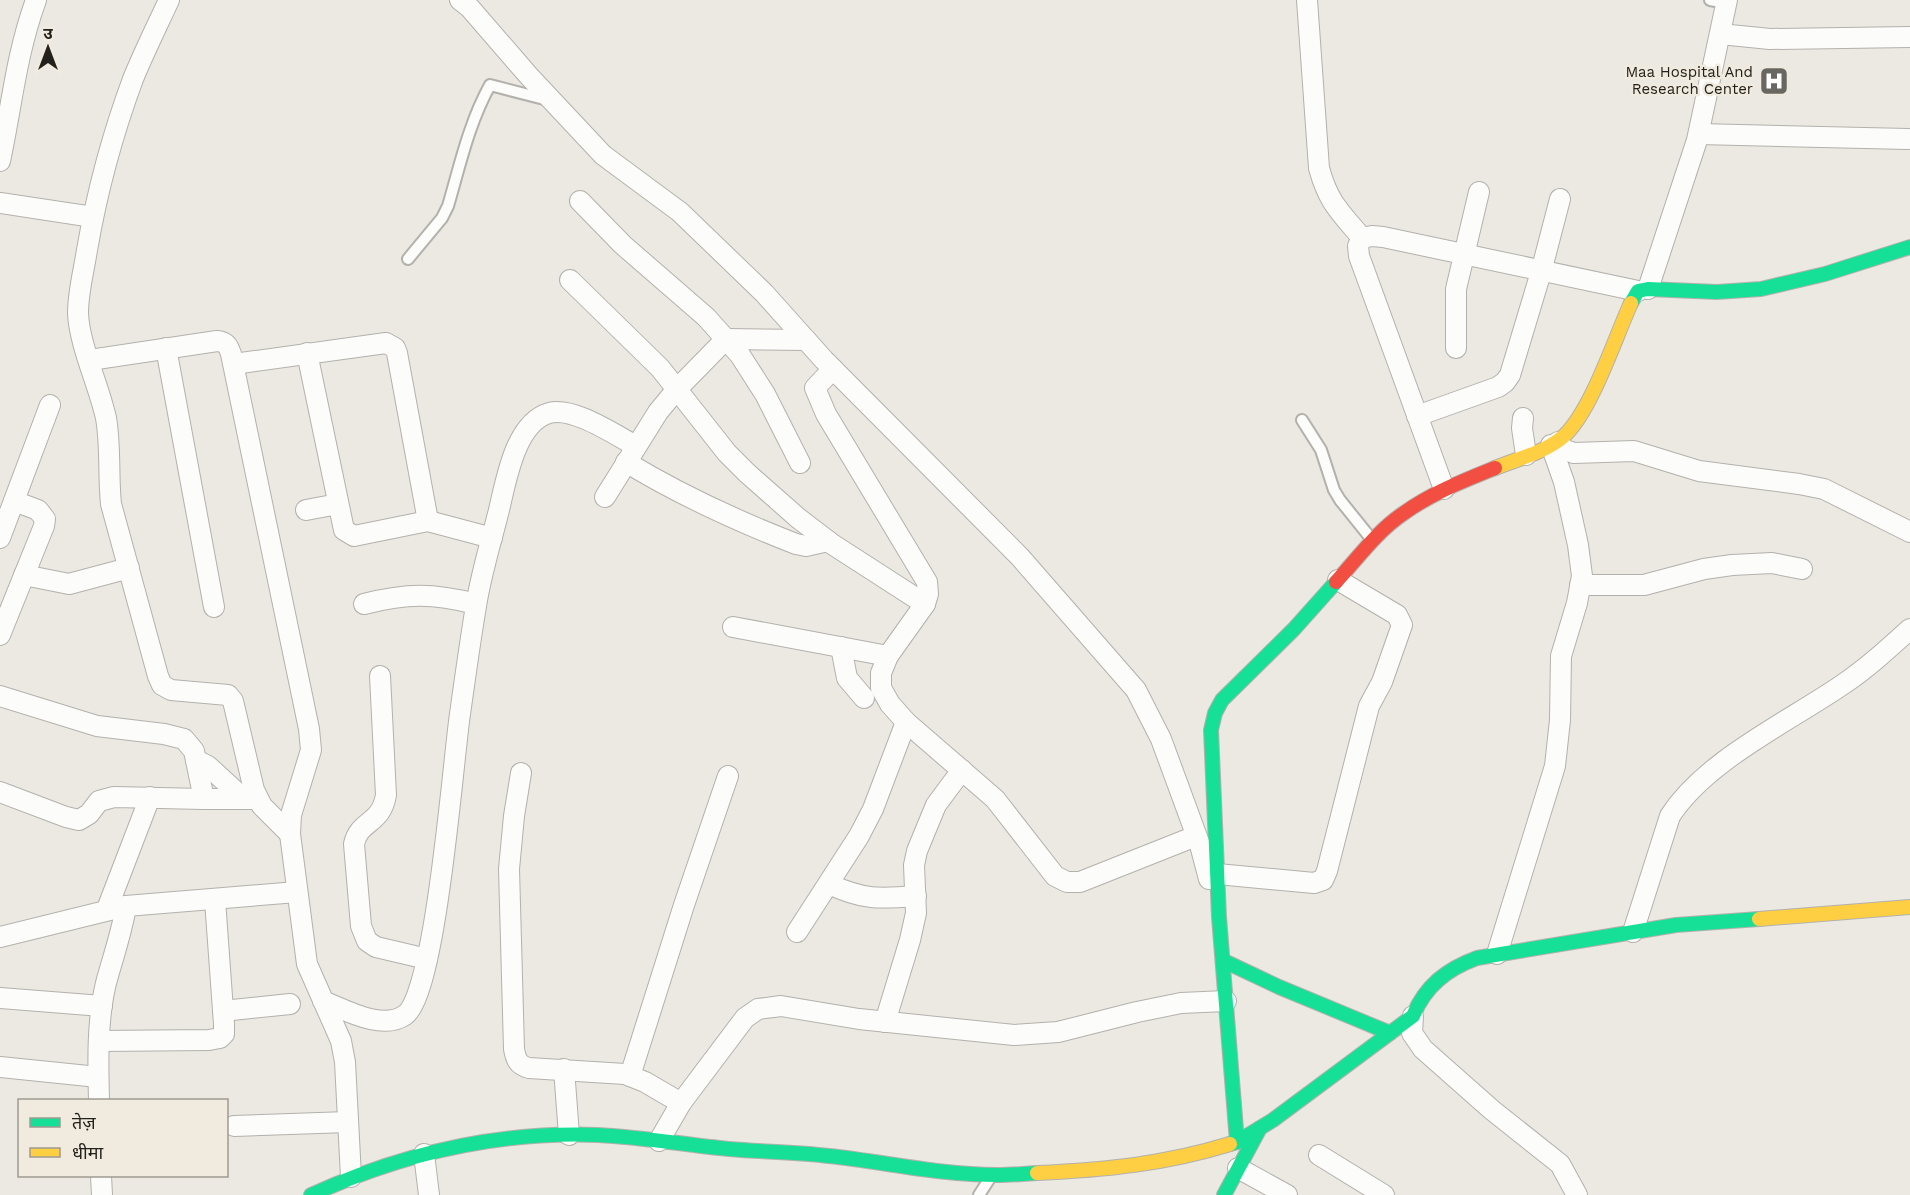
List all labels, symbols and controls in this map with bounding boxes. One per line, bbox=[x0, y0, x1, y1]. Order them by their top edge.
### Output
north arrow bbox=[18, 18, 78, 78]
text: उ bbox=[43, 24, 53, 43]
place label: Maa Hospital And Research Center bbox=[1625, 63, 1753, 98]
hospital icon: Maa Hospital And Research Center bbox=[1758, 65, 1790, 97]
legend bbox=[18, 1099, 228, 1177]
text: तेज़ bbox=[72, 1112, 96, 1133]
text: धीमा bbox=[72, 1142, 103, 1163]

